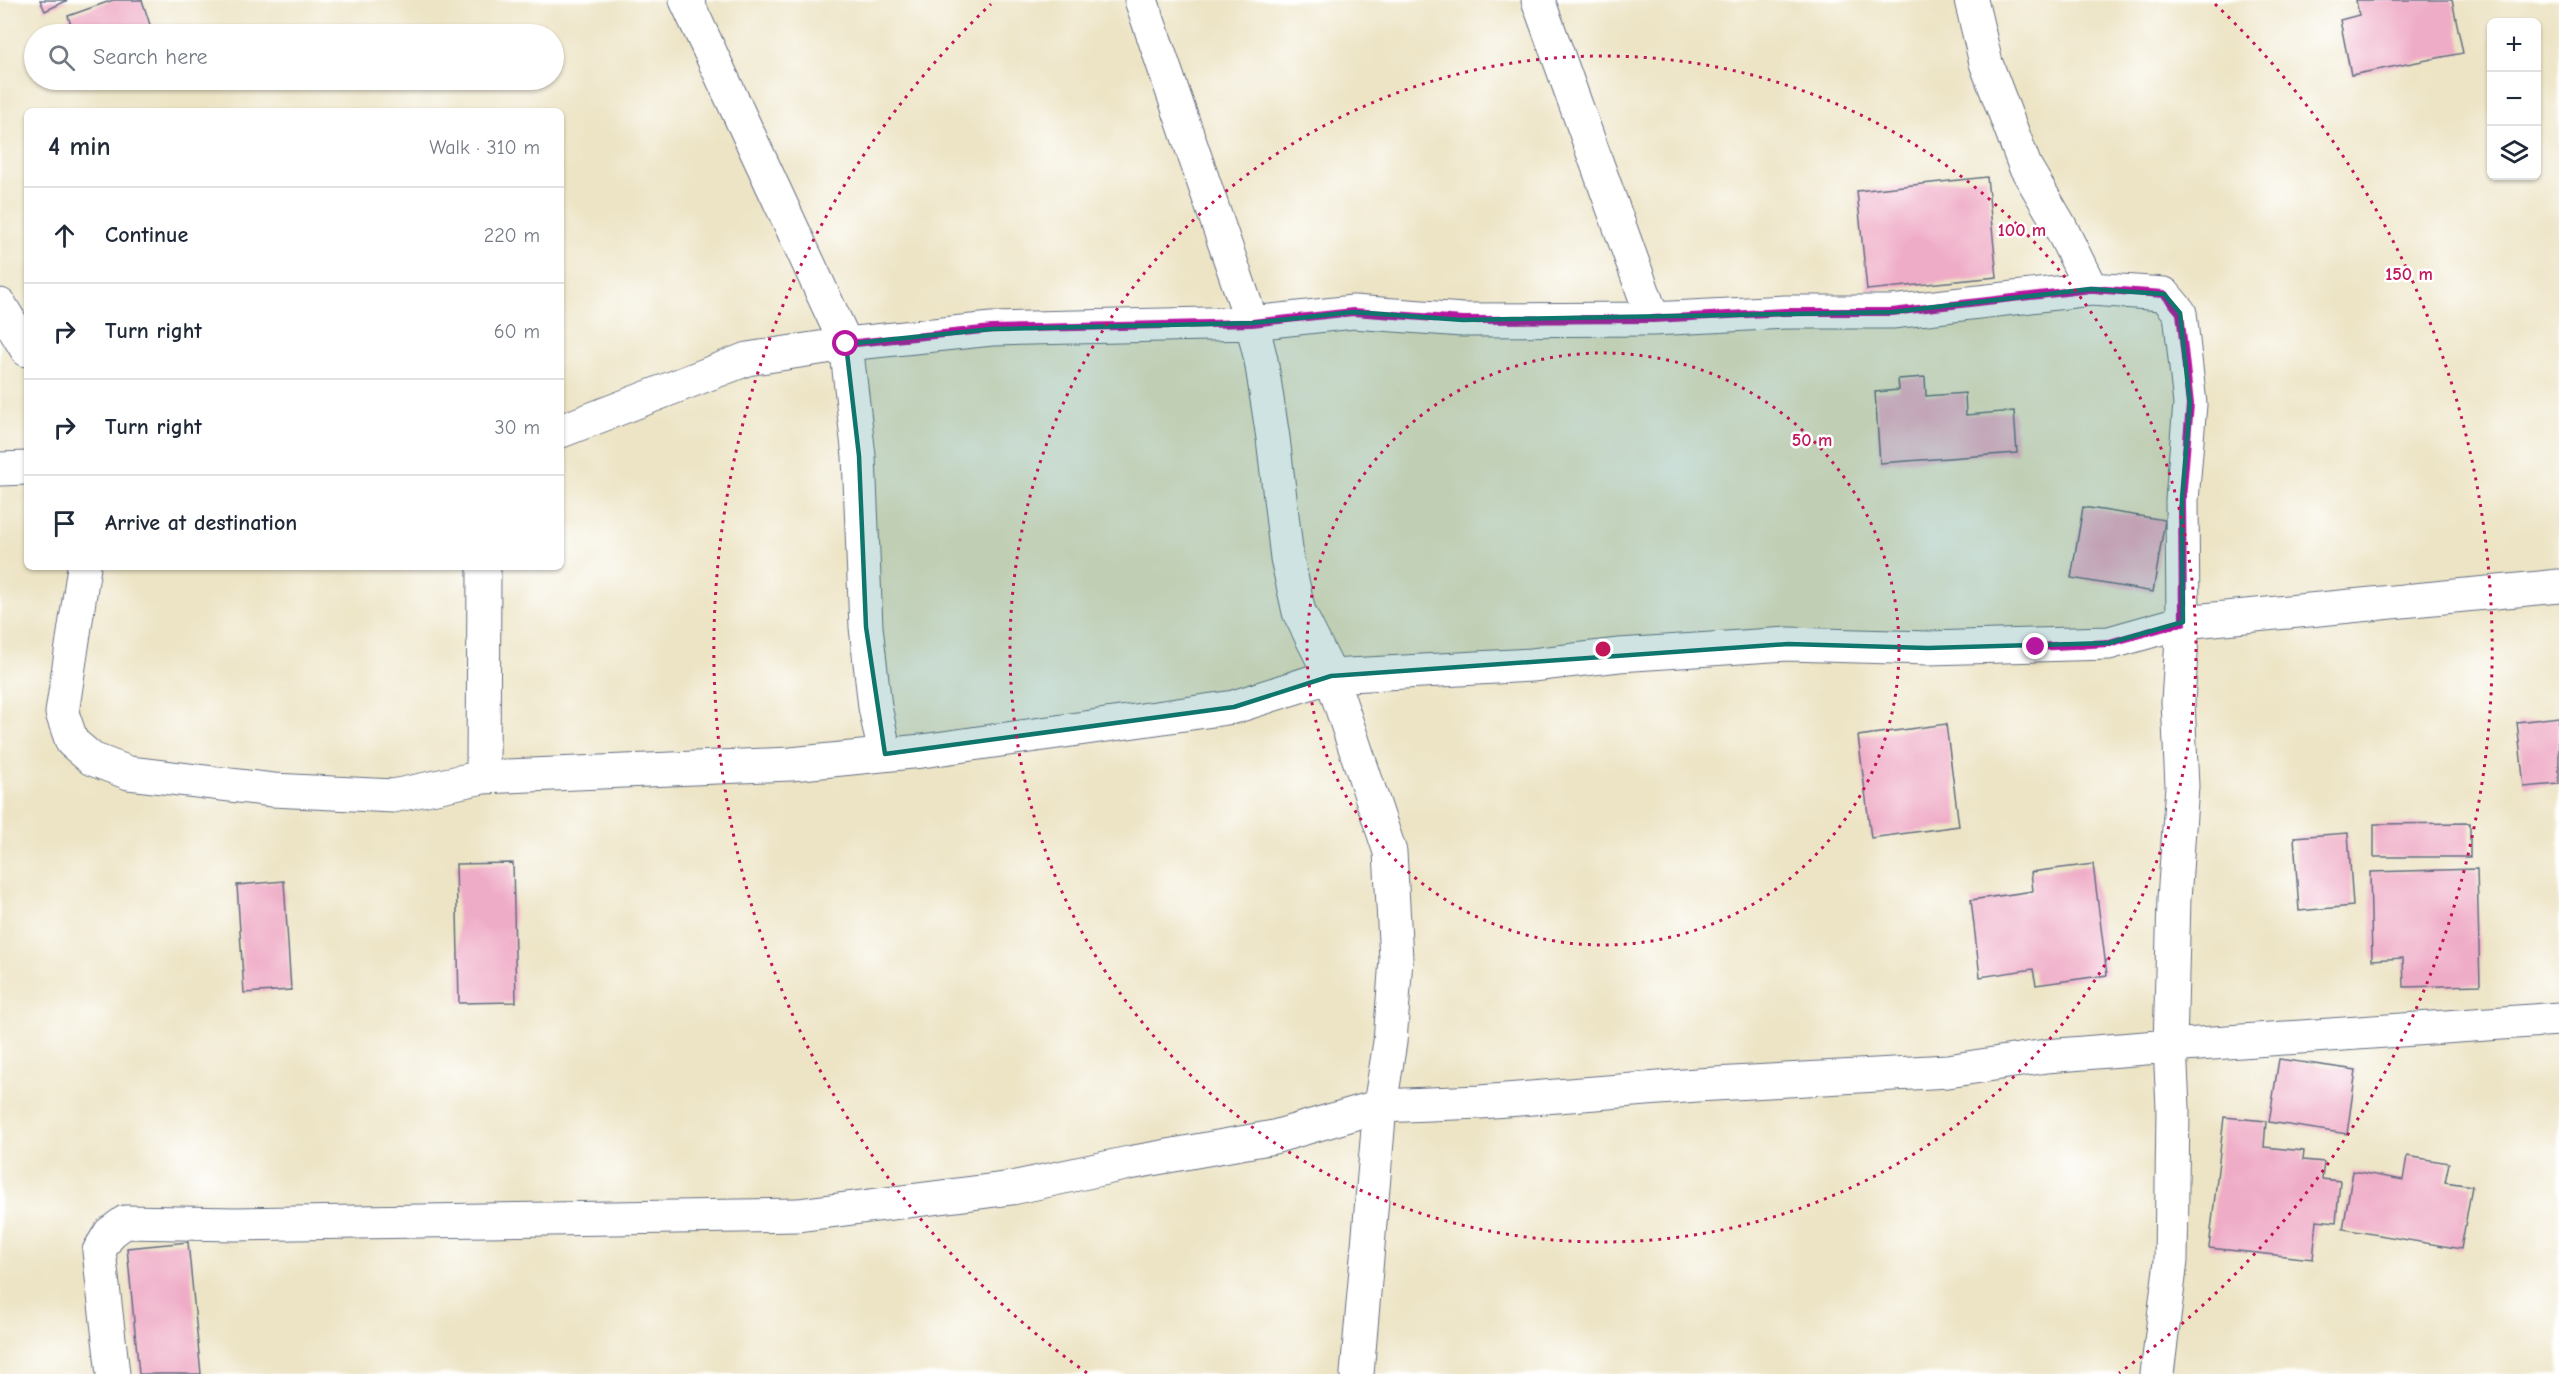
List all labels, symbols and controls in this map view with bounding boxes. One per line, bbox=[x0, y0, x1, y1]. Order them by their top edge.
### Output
map controls bbox=[2487, 18, 2541, 180]
button: + bbox=[2487, 18, 2541, 72]
search box bbox=[24, 24, 564, 90]
icon: search bbox=[45, 41, 78, 74]
text: Search here bbox=[93, 44, 208, 70]
button: − bbox=[2487, 72, 2541, 126]
button: layers bbox=[2487, 126, 2541, 180]
text: 4 min bbox=[48, 132, 111, 162]
text: Walk · 310 m bbox=[429, 136, 540, 159]
icon: ahead bbox=[48, 219, 81, 252]
text: 100 m bbox=[1998, 220, 2046, 241]
text: Continue bbox=[105, 222, 188, 248]
text: 220 m bbox=[484, 224, 540, 247]
text: 150 m bbox=[2385, 264, 2433, 285]
icon: right bbox=[48, 315, 81, 348]
text: Turn right bbox=[105, 318, 202, 344]
text: 60 m bbox=[494, 320, 540, 343]
route start bbox=[832, 330, 858, 356]
icon: right bbox=[48, 411, 81, 444]
text: Turn right bbox=[105, 414, 202, 440]
text: 30 m bbox=[494, 416, 540, 439]
text: 50 m bbox=[1792, 430, 1832, 451]
icon: arrive bbox=[48, 507, 81, 540]
text: Arrive at destination bbox=[105, 510, 297, 536]
route end bbox=[2022, 633, 2048, 659]
centre of rings bbox=[1593, 639, 1613, 659]

